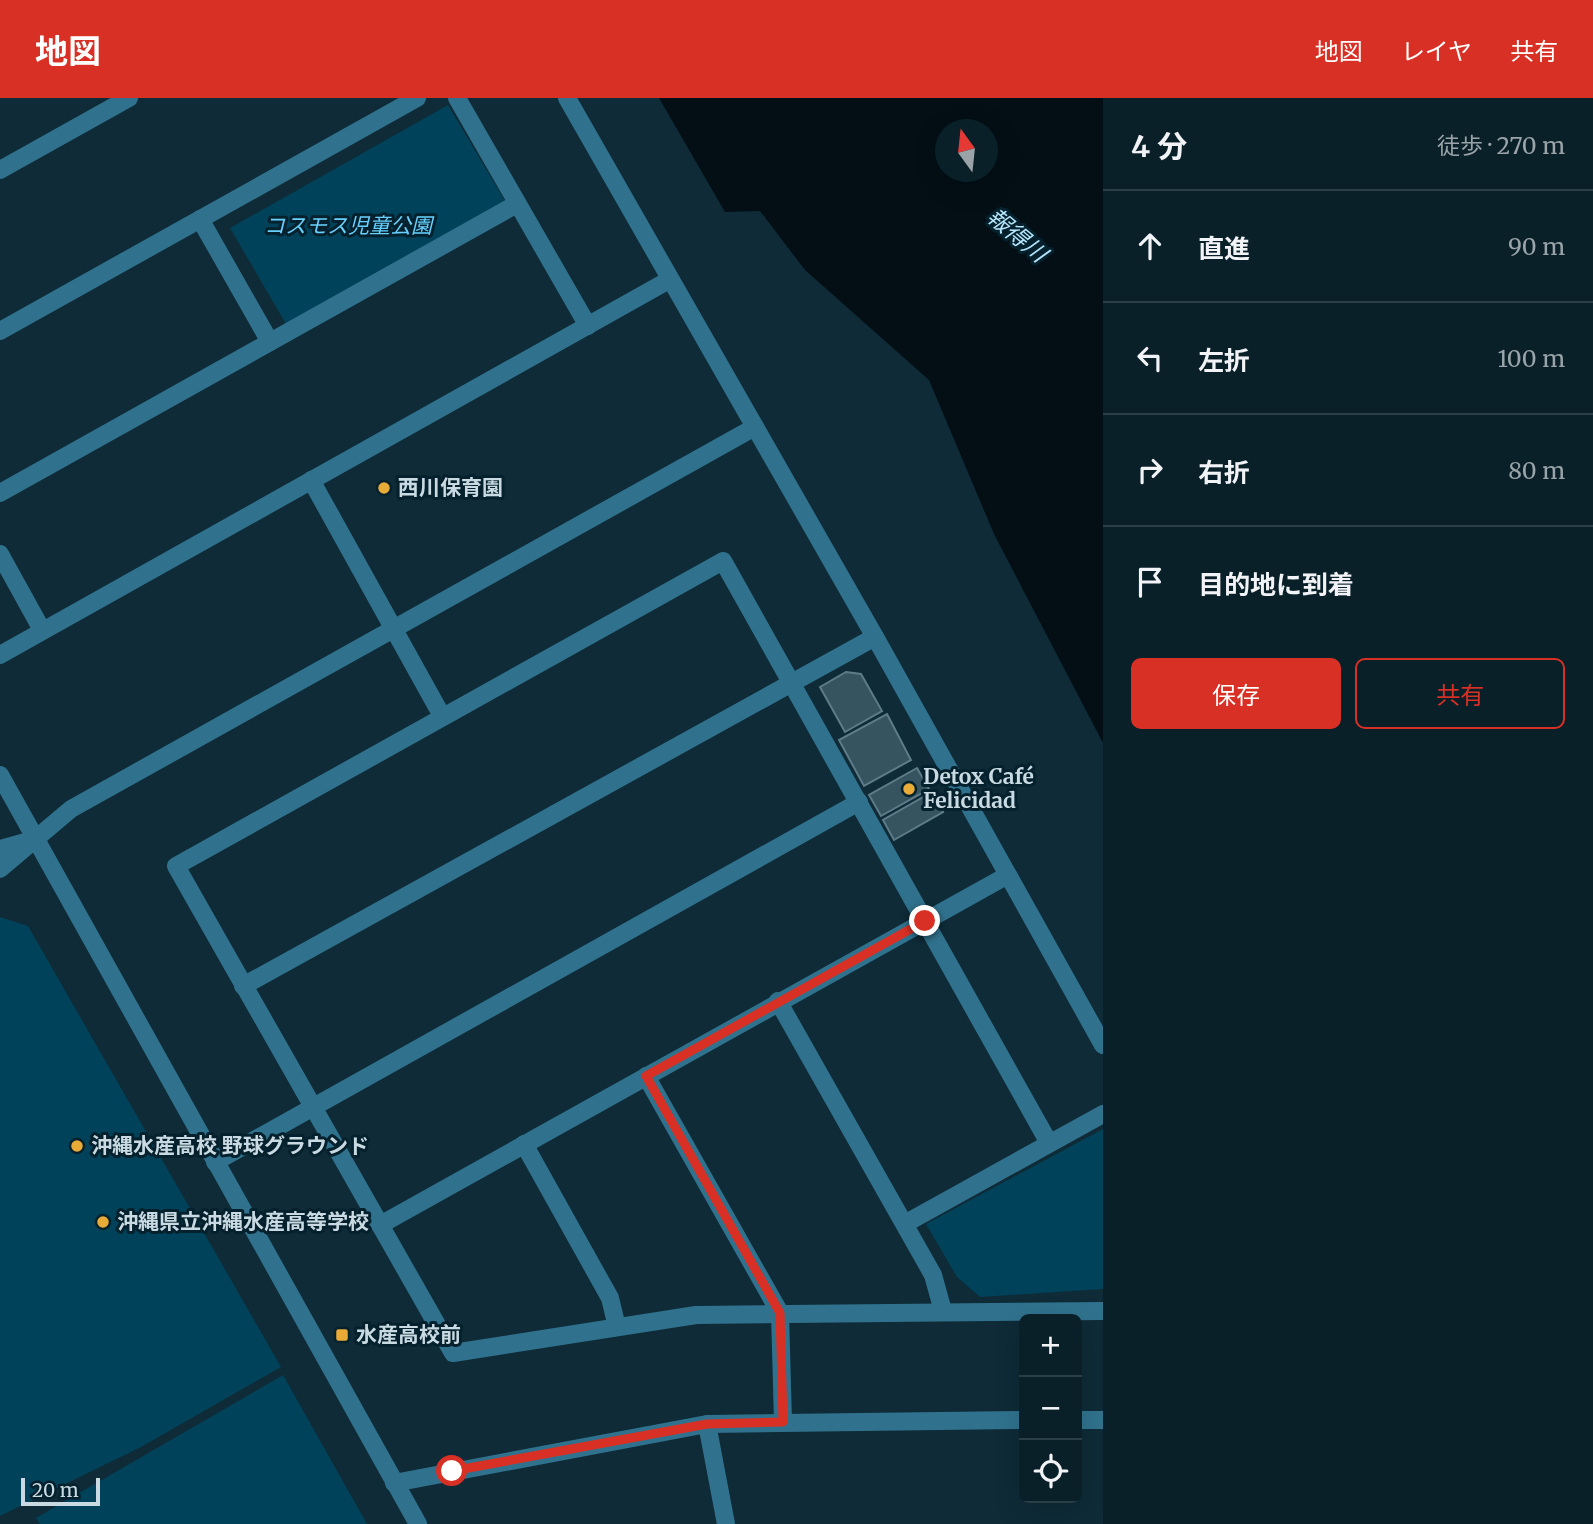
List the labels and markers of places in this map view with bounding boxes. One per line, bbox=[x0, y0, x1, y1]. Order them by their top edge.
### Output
place label: 西川保育園 bbox=[398, 474, 503, 501]
marker: 西川保育園 bbox=[376, 480, 392, 496]
place label: Detox Café Felicidad bbox=[923, 763, 1034, 814]
marker: Detox Café Felicidad bbox=[901, 781, 917, 797]
place label: 沖縄水産高校 野球グラウンド bbox=[91, 1132, 369, 1159]
marker: 沖縄水産高校 野球グラウンド bbox=[69, 1138, 85, 1154]
place label: 沖縄県立沖縄水産高等学校 bbox=[117, 1208, 369, 1235]
marker: 沖縄県立沖縄水産高等学校 bbox=[95, 1214, 111, 1230]
place label: 水産高校前 bbox=[356, 1321, 461, 1348]
marker: 水産高校前 bbox=[334, 1327, 350, 1343]

